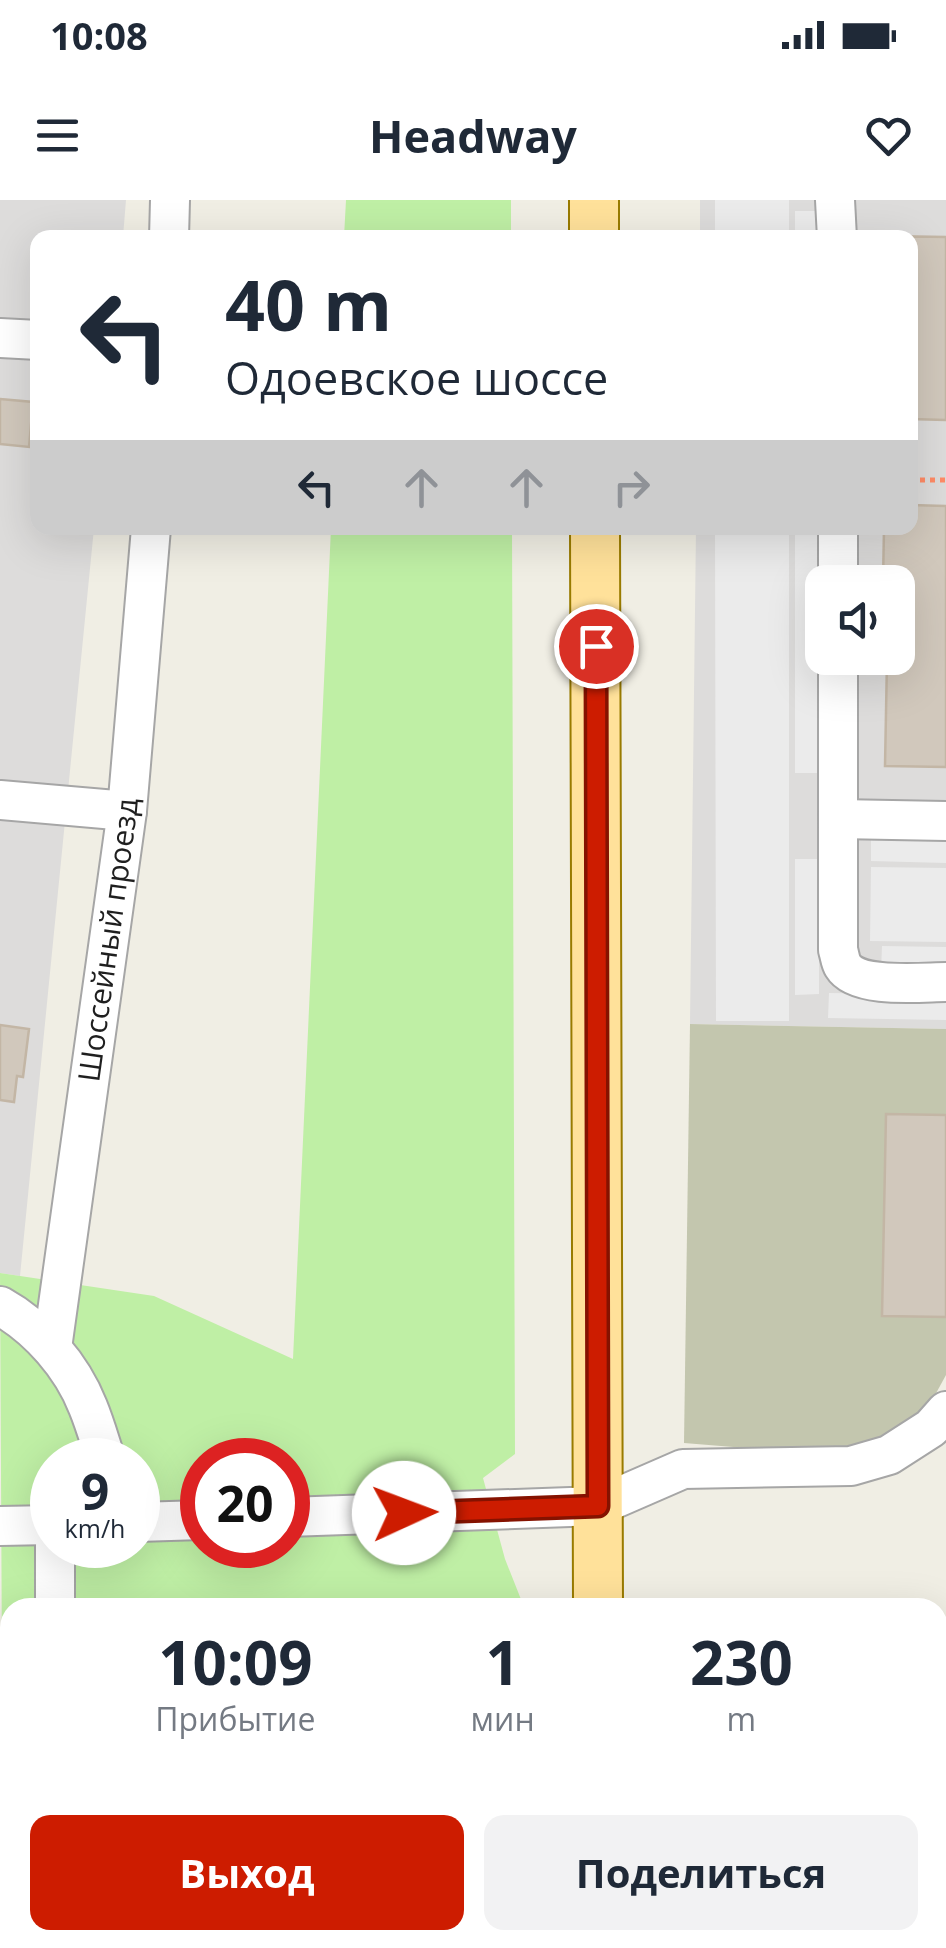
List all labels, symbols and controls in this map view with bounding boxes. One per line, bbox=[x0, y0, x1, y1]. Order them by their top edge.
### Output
text: 10:08 bbox=[50, 9, 148, 61]
text: Headway bbox=[369, 105, 577, 166]
icon: menu bbox=[30, 108, 85, 163]
icon: heart bbox=[861, 108, 916, 163]
text: 40 m bbox=[225, 256, 392, 352]
icon: left bbox=[60, 270, 190, 400]
text: Одоевское шоссе bbox=[225, 347, 608, 408]
icon: left bbox=[289, 460, 344, 515]
icon: ahead bbox=[394, 460, 449, 515]
icon: ahead bbox=[499, 460, 554, 515]
icon: right bbox=[604, 460, 659, 515]
map controls bbox=[805, 565, 915, 675]
button: sound bbox=[805, 565, 915, 675]
pin bbox=[554, 604, 639, 689]
icon: arrive bbox=[569, 619, 624, 674]
street label: Шоссейный проезд bbox=[67, 796, 147, 1084]
speed limit sign: 20 bbox=[180, 1438, 310, 1568]
text: 9 bbox=[81, 1457, 109, 1525]
position arrow bbox=[352, 1461, 456, 1565]
text: km/h bbox=[65, 1511, 125, 1545]
text: 10:09 bbox=[158, 1621, 312, 1703]
text: 1 bbox=[485, 1621, 520, 1703]
text: 230 bbox=[690, 1621, 793, 1703]
text: Прибытие bbox=[155, 1697, 315, 1740]
text: мин bbox=[471, 1697, 535, 1740]
text: m bbox=[727, 1697, 756, 1740]
button: Выход bbox=[30, 1815, 464, 1930]
button: Поделиться bbox=[484, 1815, 918, 1930]

